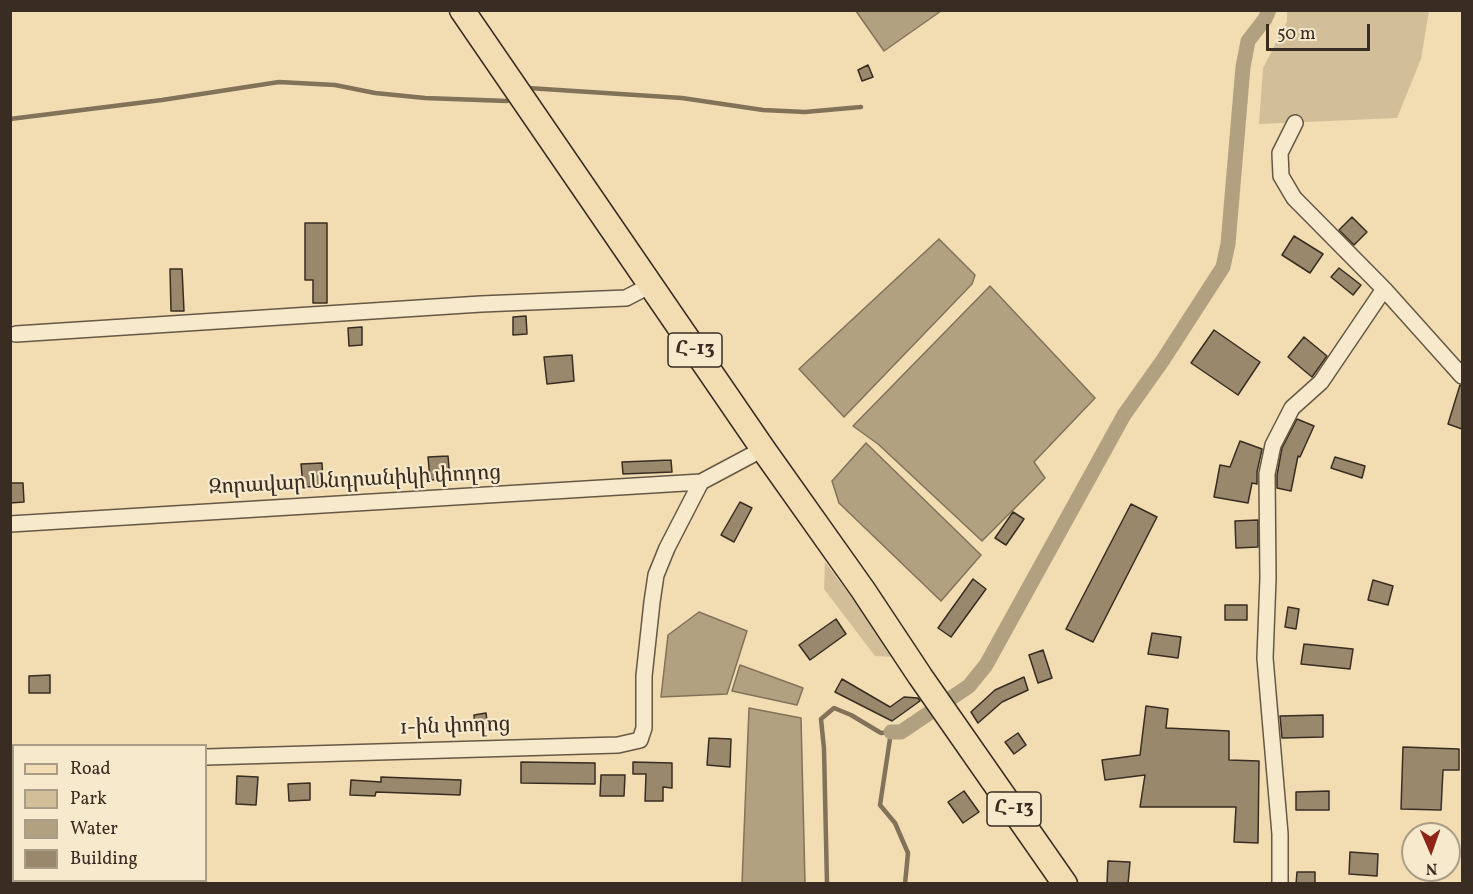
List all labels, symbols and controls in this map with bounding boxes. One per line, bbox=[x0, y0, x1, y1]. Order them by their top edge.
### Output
scale bar bbox=[1269, 12, 1372, 50]
text: 50 m bbox=[1277, 22, 1316, 47]
road number: Հ-13 bbox=[668, 333, 722, 367]
street label: Զորավար Անդրանիկի փողոց bbox=[208, 462, 502, 502]
street label: 1-ին փողոց bbox=[399, 713, 511, 743]
legend bbox=[12, 744, 207, 882]
text: Road bbox=[70, 757, 111, 782]
text: Park bbox=[70, 787, 107, 812]
road number: Հ-13 bbox=[987, 792, 1041, 826]
text: Water bbox=[70, 817, 118, 842]
north arrow bbox=[1401, 822, 1461, 882]
text: Building bbox=[70, 847, 138, 872]
text: N bbox=[1425, 857, 1438, 879]

